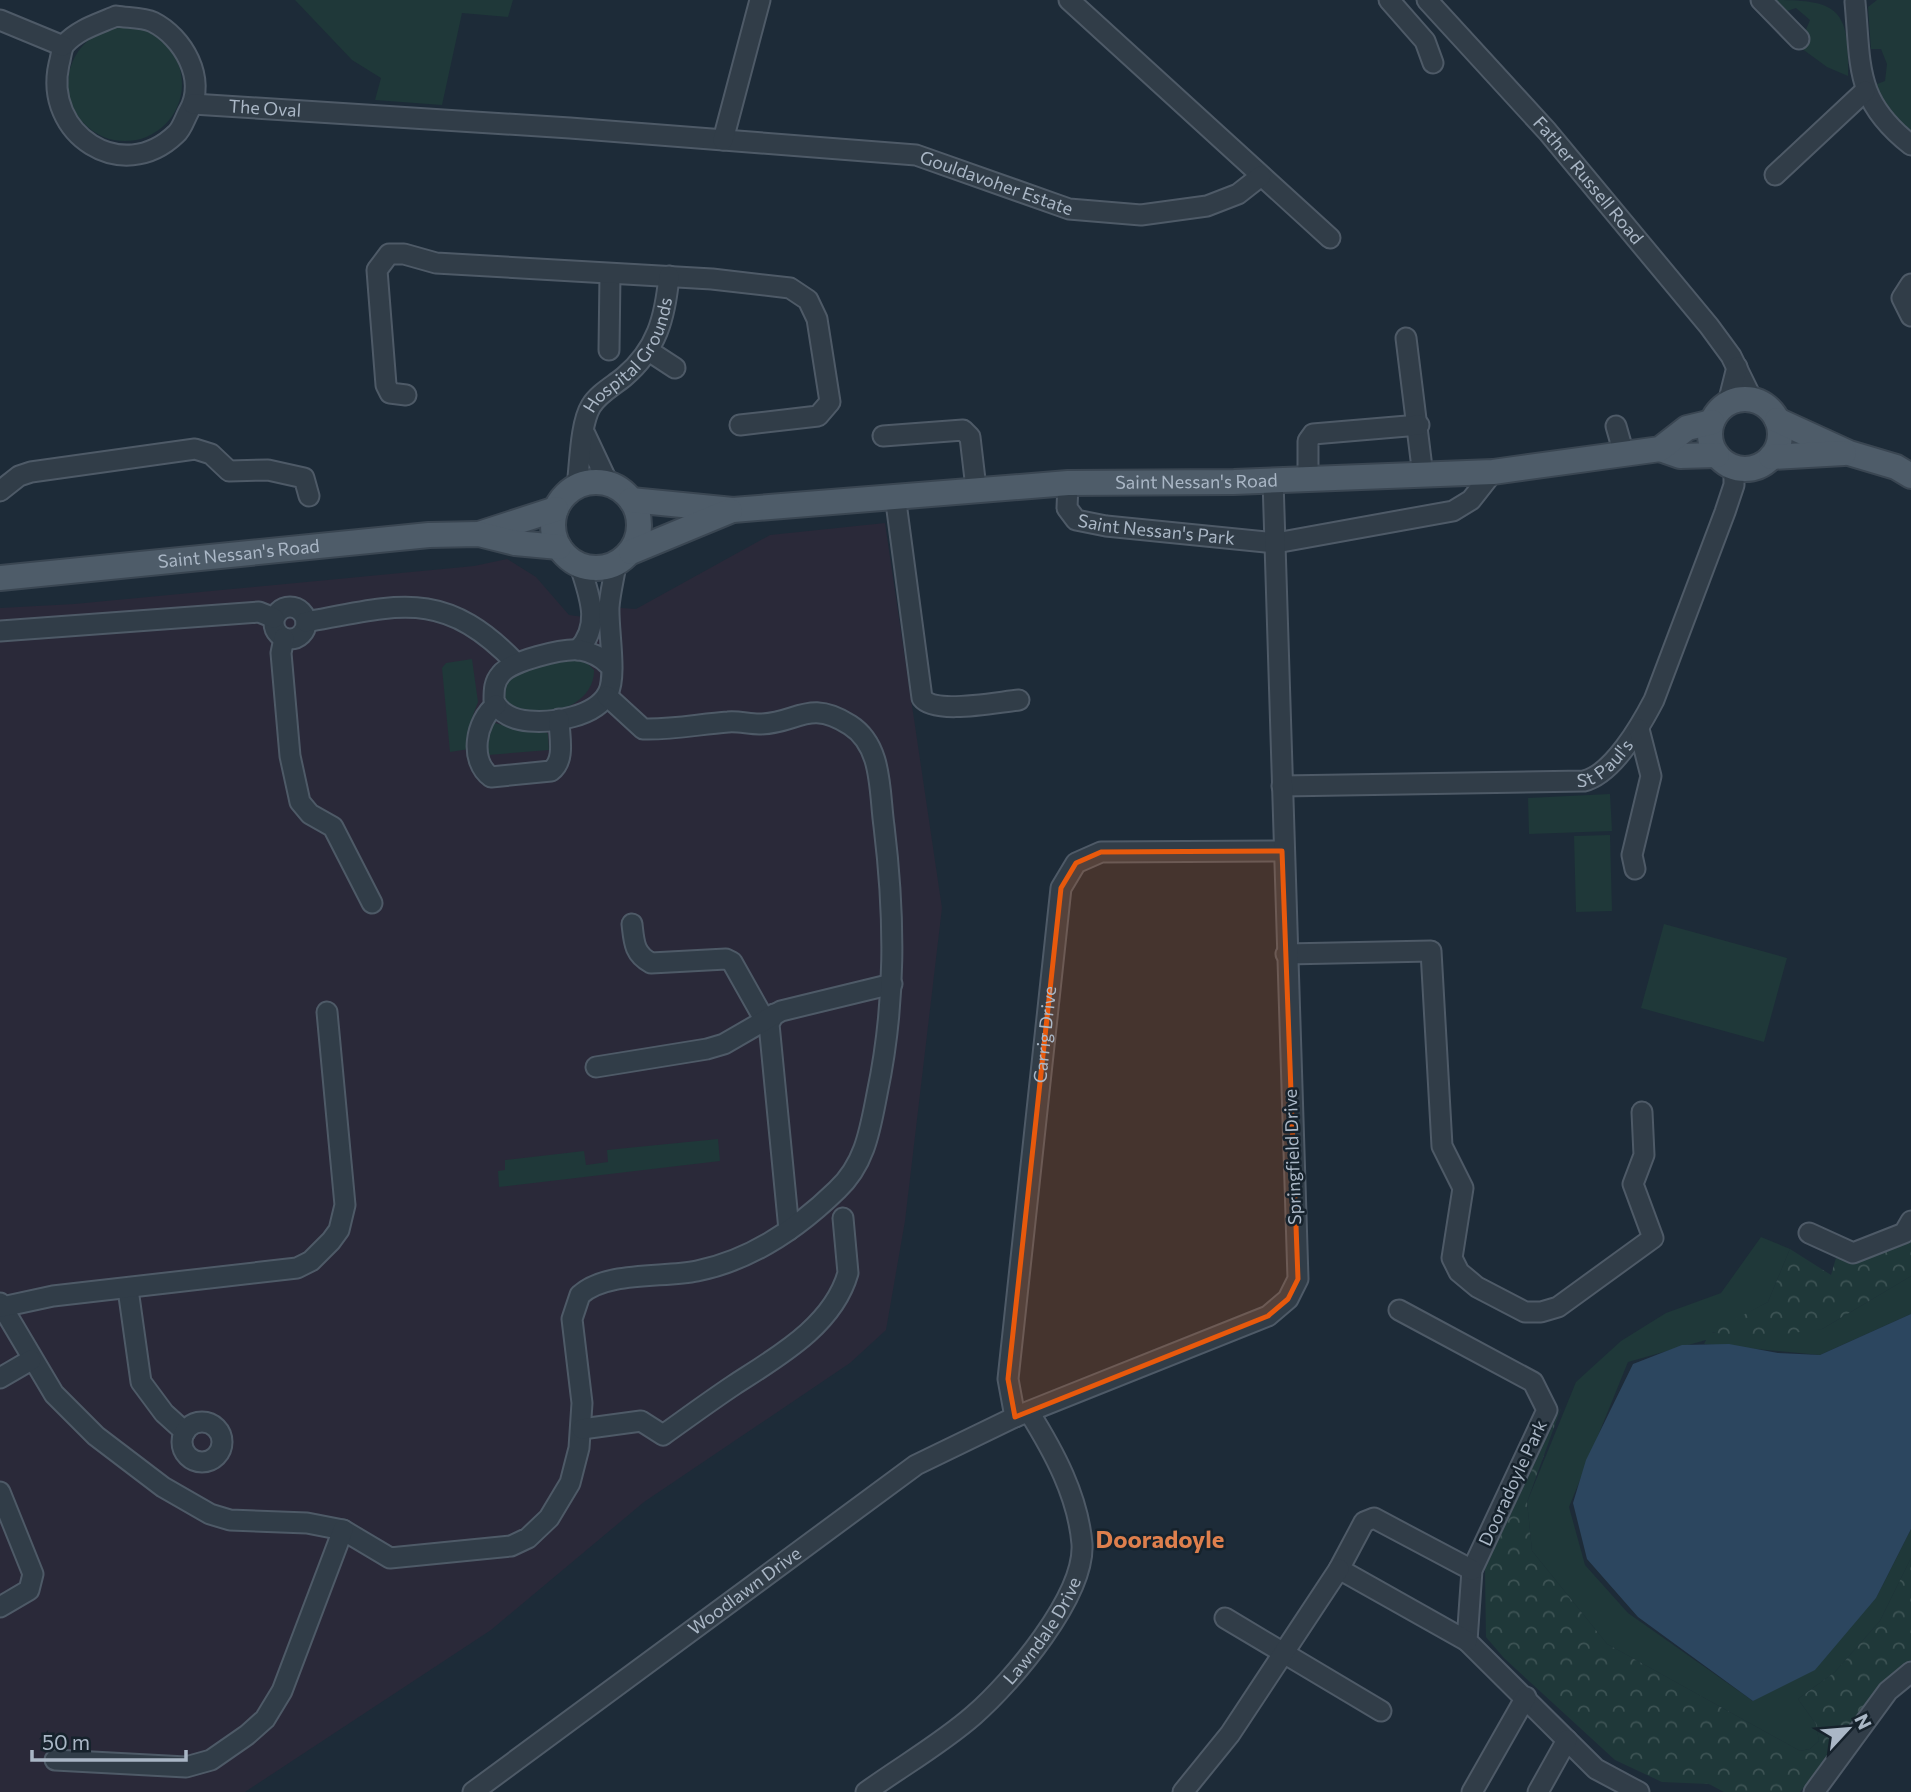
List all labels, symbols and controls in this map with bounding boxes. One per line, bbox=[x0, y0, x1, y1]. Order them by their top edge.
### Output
street label: The Oval bbox=[228, 94, 302, 121]
street label: Father Russell Road bbox=[1529, 111, 1648, 248]
street label: Gouldavoher Estate bbox=[917, 145, 1076, 220]
street label: Hospital Grounds bbox=[578, 295, 676, 416]
street label: Saint Nessan's Road bbox=[1115, 468, 1278, 493]
street label: Saint Nessan's Park bbox=[1076, 509, 1236, 549]
street label: Saint Nessan's Road bbox=[157, 534, 321, 572]
street label: St Paul's bbox=[1577, 734, 1637, 791]
street label: Carrig Drive bbox=[1028, 985, 1060, 1084]
street label: Springfield Drive bbox=[1279, 1089, 1305, 1225]
street label: Dooradoyle Park bbox=[1473, 1416, 1551, 1549]
district label: Dooradoyle bbox=[1096, 1524, 1224, 1553]
street label: Woodlawn Drive bbox=[684, 1542, 805, 1639]
street label: Lawndale Drive bbox=[998, 1574, 1085, 1689]
north arrow bbox=[1813, 1694, 1883, 1764]
text: N bbox=[1850, 1710, 1877, 1733]
scale bar bbox=[32, 1718, 186, 1762]
text: 50 m bbox=[42, 1729, 90, 1754]

